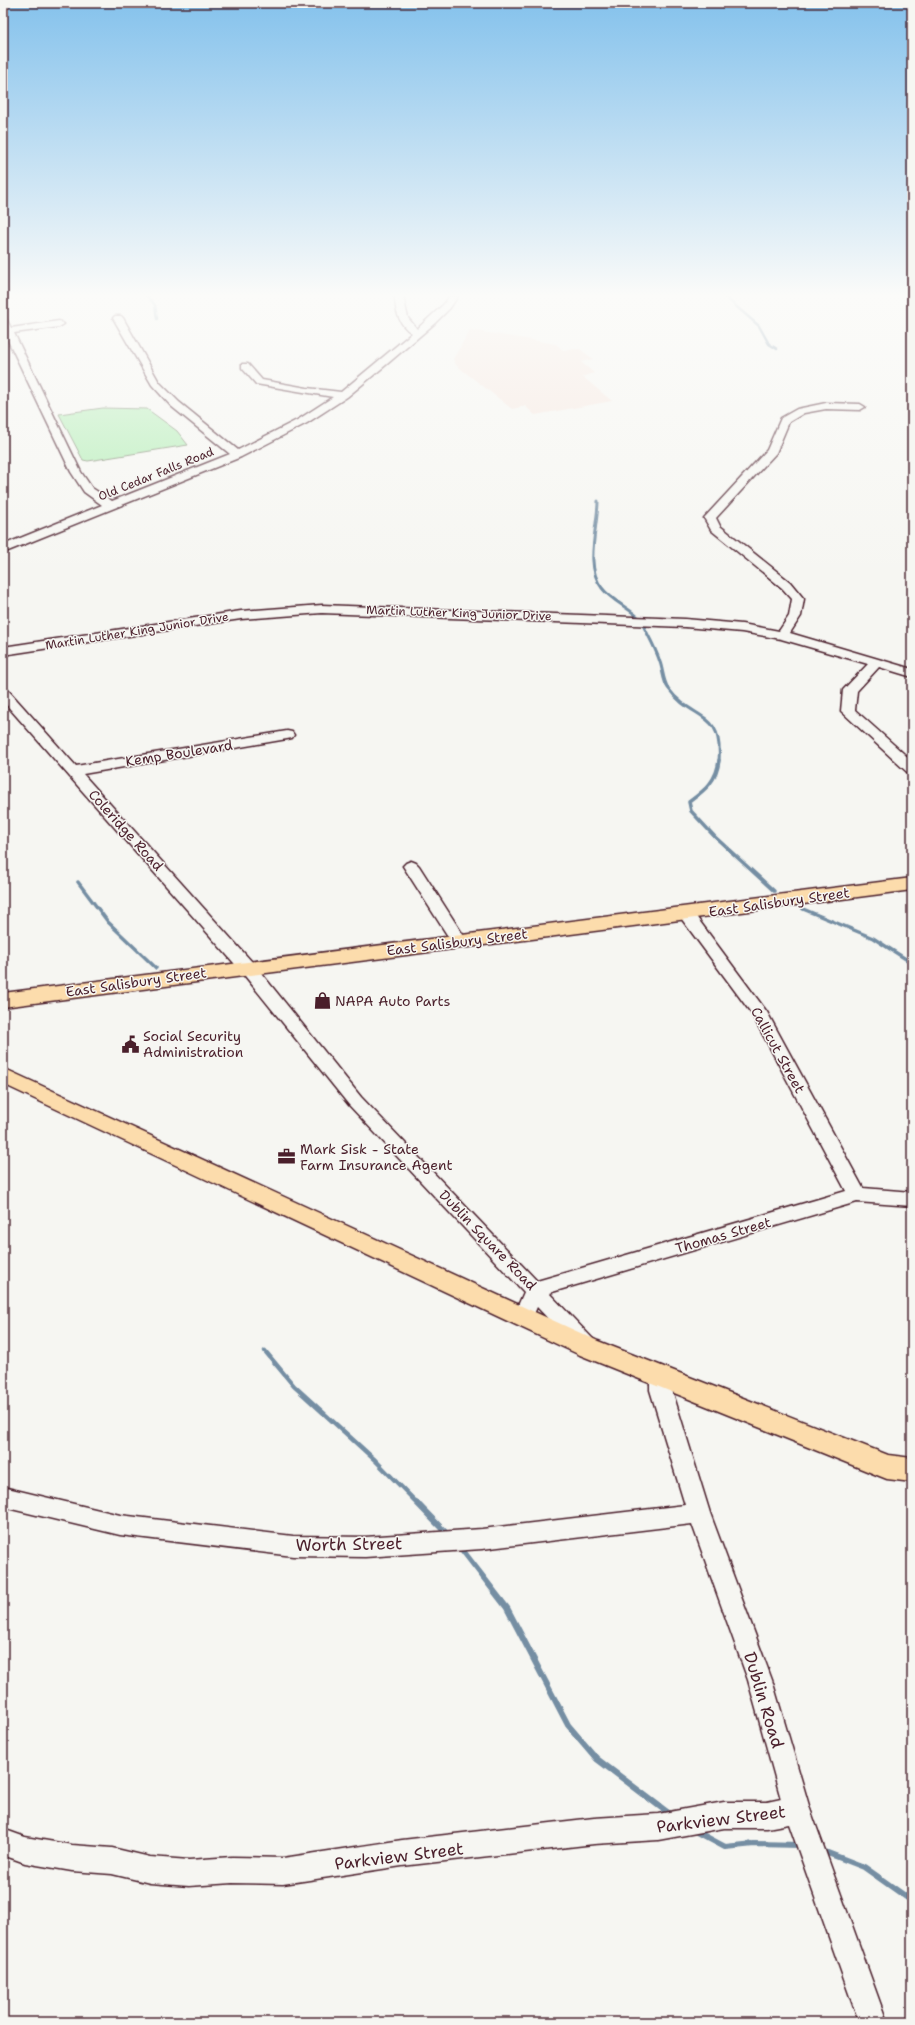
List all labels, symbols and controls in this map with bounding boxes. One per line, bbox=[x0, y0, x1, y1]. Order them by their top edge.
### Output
street label: Old Cedar Falls Road bbox=[96, 443, 217, 505]
street label: Martin Luther King Junior Drive bbox=[366, 602, 552, 624]
street label: Martin Luther King Junior Drive bbox=[44, 609, 230, 653]
street label: Kemp Boulevard bbox=[124, 736, 234, 770]
street label: Coleridge Road bbox=[85, 786, 167, 875]
street label: East Salisbury Street bbox=[707, 883, 851, 921]
street label: East Salisbury Street bbox=[385, 924, 529, 960]
street label: East Salisbury Street bbox=[64, 963, 208, 1001]
shop icon: NAPA Auto Parts bbox=[312, 991, 332, 1011]
place label: NAPA Auto Parts bbox=[335, 992, 450, 1010]
street label: Callicut Street bbox=[747, 1004, 809, 1096]
place label: Social Security Administration bbox=[143, 1027, 244, 1061]
public building icon: Social Security Administration bbox=[120, 1034, 140, 1054]
place label: Mark Sisk - State Farm Insurance Agent bbox=[300, 1140, 453, 1174]
office icon: Mark Sisk - State Farm Insurance Agent bbox=[277, 1147, 297, 1167]
street label: Dublin Square Road bbox=[435, 1186, 541, 1294]
street label: Thomas Street bbox=[673, 1213, 773, 1257]
street label: Worth Street bbox=[295, 1532, 403, 1556]
street label: Dublin Road bbox=[739, 1649, 789, 1751]
street label: Parkview Street bbox=[655, 1800, 787, 1838]
street label: Parkview Street bbox=[333, 1837, 465, 1875]

